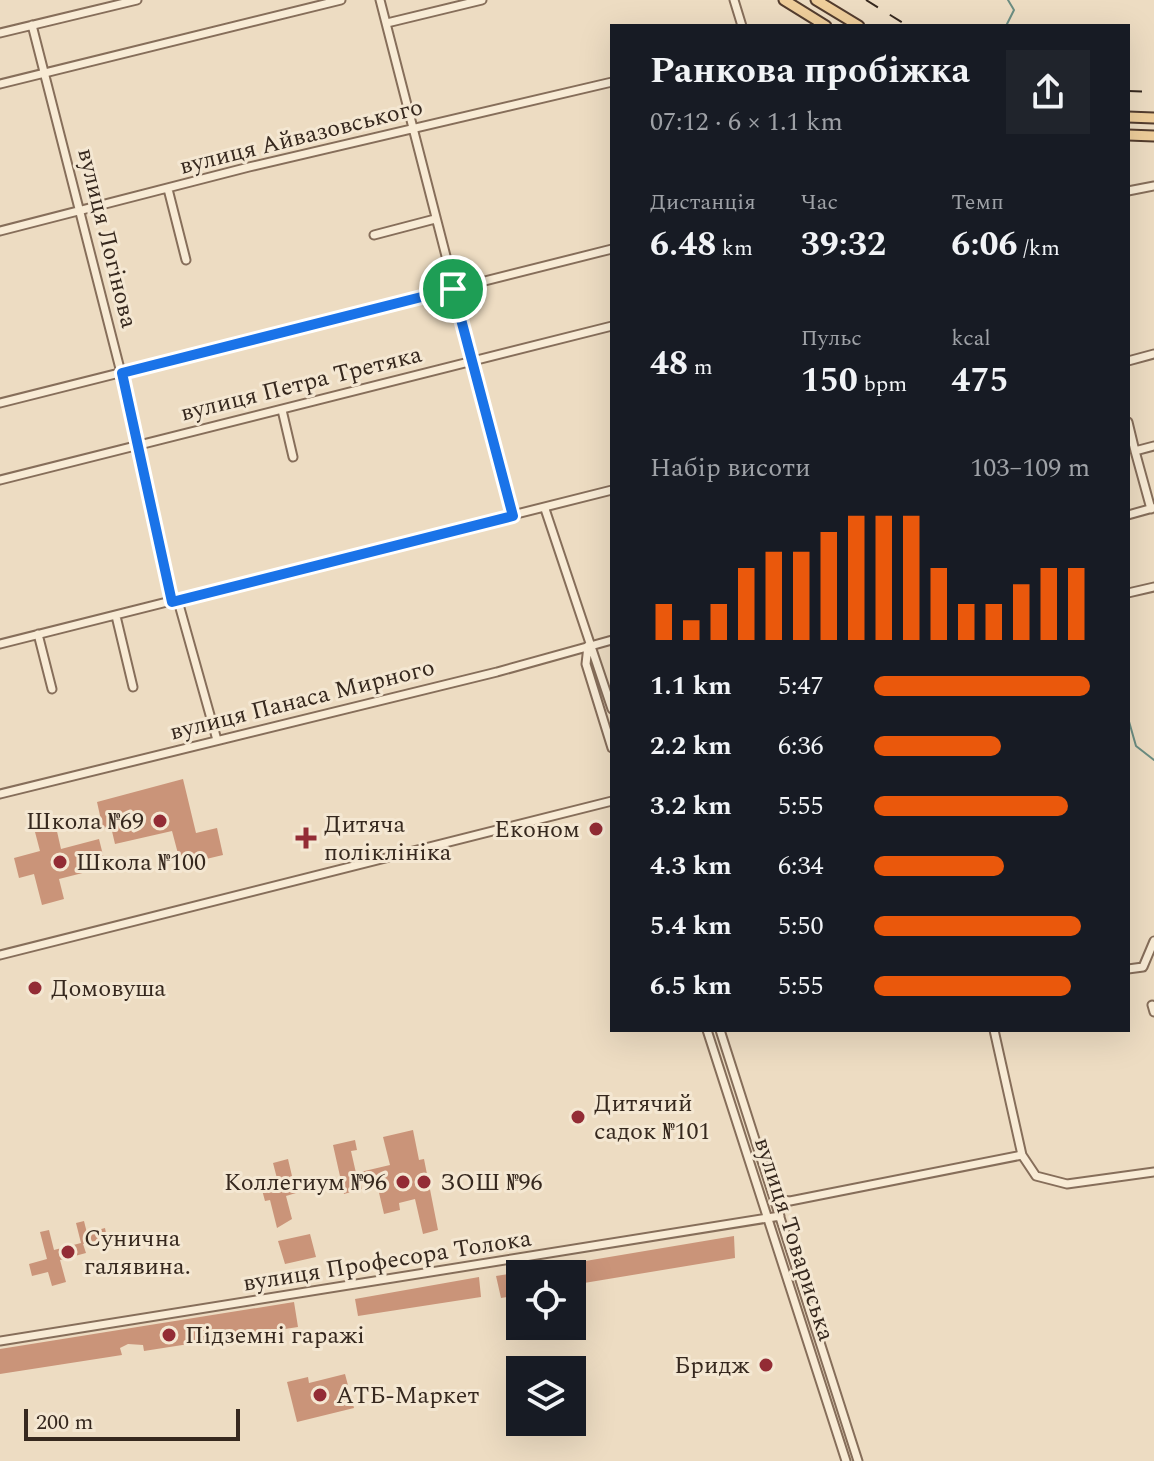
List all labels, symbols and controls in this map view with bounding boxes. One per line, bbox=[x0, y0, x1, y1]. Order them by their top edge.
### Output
text: Ранкова пробіжка bbox=[650, 44, 970, 99]
button: share bbox=[1006, 50, 1090, 134]
street label: вулиця Айвазовського bbox=[176, 89, 427, 185]
text: 07:12 · 6 × 1.1 km bbox=[650, 102, 843, 142]
street label: вулиця Логінова bbox=[67, 144, 147, 332]
text: Дистанція bbox=[650, 186, 756, 219]
text: Час bbox=[801, 186, 838, 219]
text: Темп bbox=[951, 186, 1004, 219]
text: 6.48 bbox=[650, 219, 716, 271]
text: 39:32 bbox=[801, 219, 886, 271]
text: 6:06 bbox=[951, 219, 1018, 271]
text: km bbox=[716, 232, 753, 265]
text: /km bbox=[1018, 232, 1060, 265]
pin bbox=[419, 255, 487, 323]
icon: arrive bbox=[431, 267, 475, 311]
text: Пульс bbox=[801, 322, 862, 355]
text: kcal bbox=[951, 322, 991, 355]
street label: вулиця Петра Третяка bbox=[177, 336, 426, 431]
text: 48 bbox=[650, 338, 688, 390]
text: m bbox=[688, 351, 713, 384]
text: 150 bbox=[801, 355, 858, 407]
text: 475 bbox=[951, 355, 1009, 407]
text: bpm bbox=[858, 368, 907, 401]
text: Набір висоти bbox=[650, 448, 811, 488]
text: 103–109 m bbox=[970, 448, 1090, 488]
street label: вулиця Панаса Мирного bbox=[166, 650, 438, 750]
text: 1.1 km bbox=[650, 666, 732, 706]
text: 5:47 bbox=[778, 666, 824, 706]
text: 2.2 km bbox=[650, 726, 732, 766]
text: 6:36 bbox=[778, 726, 824, 766]
text: 3.2 km bbox=[650, 786, 732, 826]
text: 5:55 bbox=[778, 786, 824, 826]
place label: Школа №69 bbox=[26, 804, 144, 840]
place label: Дитяча поліклініка bbox=[324, 807, 452, 871]
marker: Школа №69 bbox=[151, 812, 169, 830]
place label: Економ bbox=[494, 812, 580, 848]
marker: Економ bbox=[587, 820, 605, 838]
marker: Дитяча поліклініка bbox=[295, 827, 317, 849]
place label: Школа №100 bbox=[76, 845, 206, 881]
text: 4.3 km bbox=[650, 846, 732, 886]
text: 6:34 bbox=[778, 846, 824, 886]
marker: Школа №100 bbox=[51, 853, 69, 871]
text: 5.4 km bbox=[650, 906, 732, 946]
text: 5:50 bbox=[778, 906, 824, 946]
text: 6.5 km bbox=[650, 966, 732, 1006]
text: 5:55 bbox=[778, 966, 824, 1006]
place label: Домовуша bbox=[51, 971, 166, 1007]
marker: Домовуша bbox=[26, 979, 44, 997]
place label: Дитячий садок №101 bbox=[594, 1086, 710, 1150]
marker: Дитячий садок №101 bbox=[569, 1108, 587, 1126]
street label: вулиця Товариська bbox=[744, 1133, 844, 1346]
place label: Коллегиум №96 bbox=[224, 1165, 387, 1201]
place label: ЗОШ №96 bbox=[440, 1165, 542, 1201]
marker: Коллегиум №96 bbox=[394, 1173, 412, 1191]
marker: ЗОШ №96 bbox=[415, 1173, 433, 1191]
street label: вулиця Професора Толока bbox=[240, 1220, 534, 1302]
place label: Сунична галявина. bbox=[84, 1221, 191, 1285]
marker: Сунична галявина. bbox=[59, 1243, 77, 1261]
map controls bbox=[506, 1260, 586, 1436]
button: locate bbox=[506, 1260, 586, 1340]
place label: Підземні гаражі bbox=[185, 1318, 365, 1354]
marker: Підземні гаражі bbox=[160, 1326, 178, 1344]
place label: Бридж bbox=[674, 1348, 750, 1384]
button: layers bbox=[506, 1356, 586, 1436]
marker: Бридж bbox=[757, 1356, 775, 1374]
place label: АТБ-Маркет bbox=[336, 1378, 479, 1414]
marker: АТБ-Маркет bbox=[311, 1386, 329, 1404]
scale bar bbox=[24, 1405, 240, 1441]
text: 200 m bbox=[36, 1406, 93, 1439]

